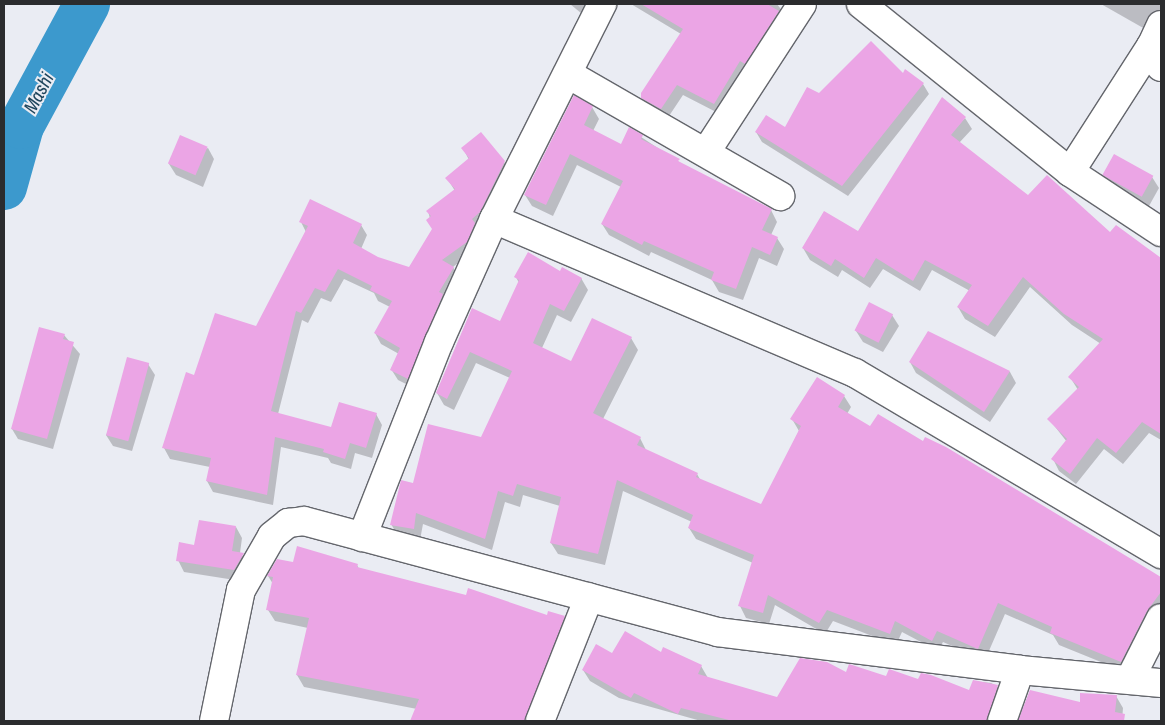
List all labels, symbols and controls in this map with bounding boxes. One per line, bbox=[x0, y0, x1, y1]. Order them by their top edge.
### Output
water label: Mashi bbox=[19, 69, 59, 117]

